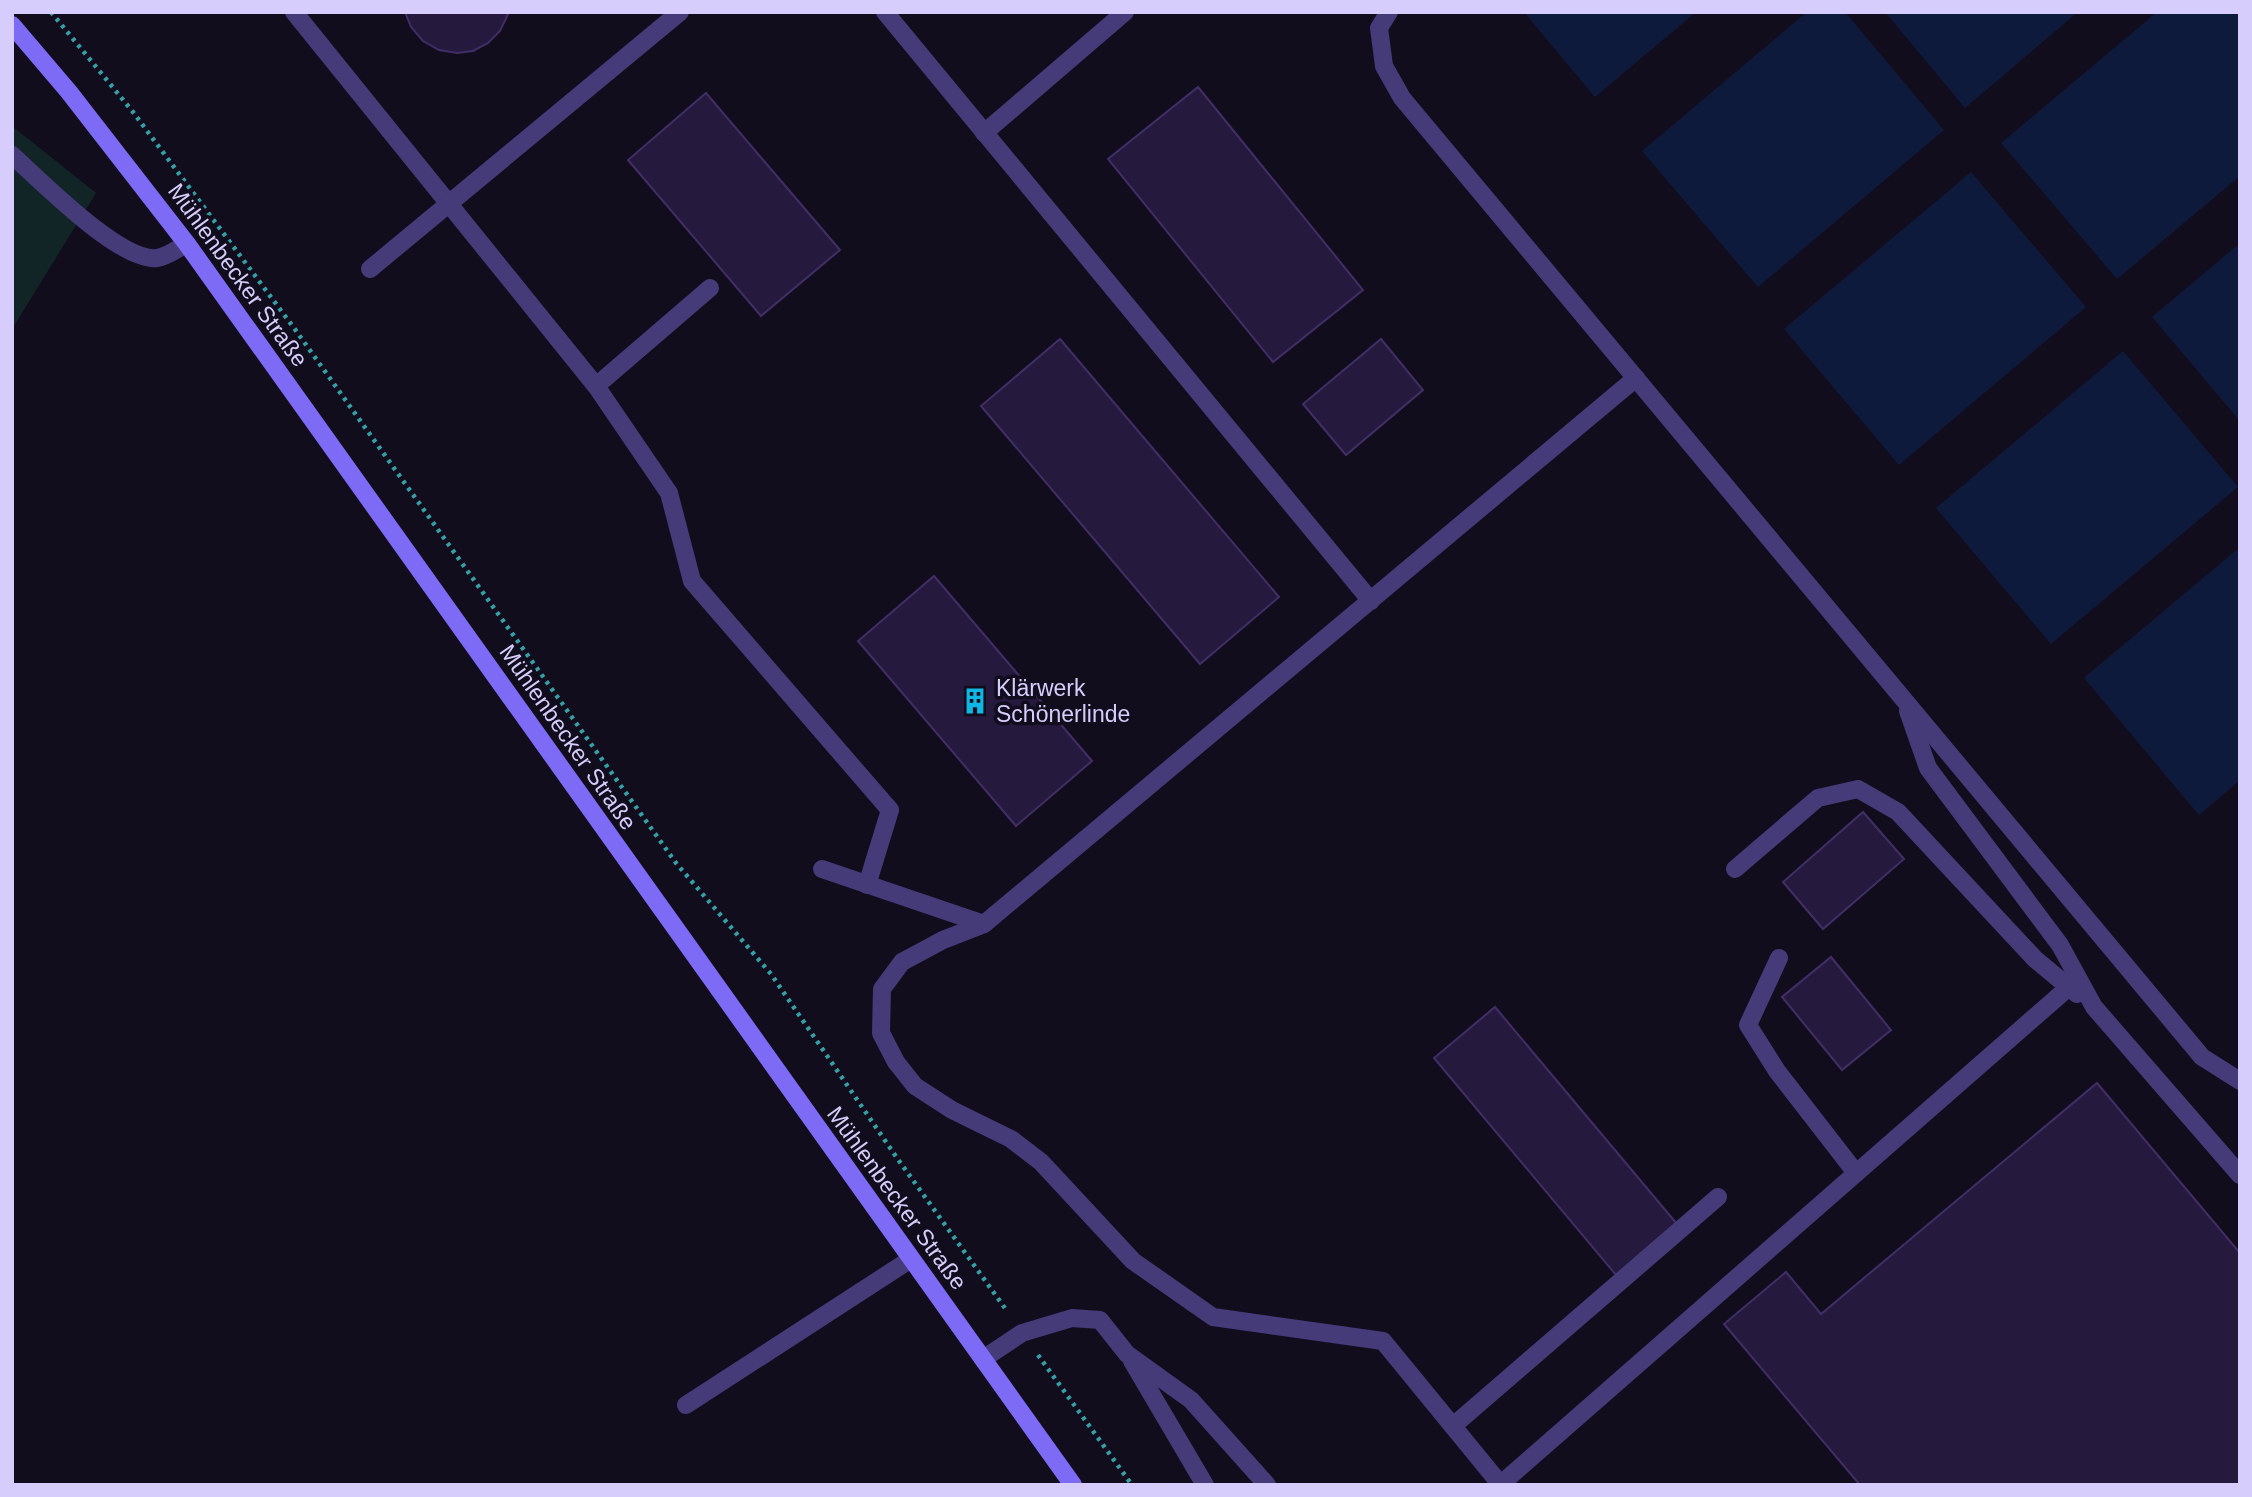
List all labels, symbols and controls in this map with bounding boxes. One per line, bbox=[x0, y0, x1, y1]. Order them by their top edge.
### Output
street label: Mühlenbecker Straße bbox=[163, 178, 313, 372]
street label: Mühlenbecker Straße bbox=[494, 639, 642, 835]
place label: Klärwerk Schönerlinde bbox=[996, 675, 1130, 727]
building icon: Klärwerk Schönerlinde bbox=[960, 686, 990, 716]
street label: Mühlenbecker Straße bbox=[822, 1101, 972, 1295]

